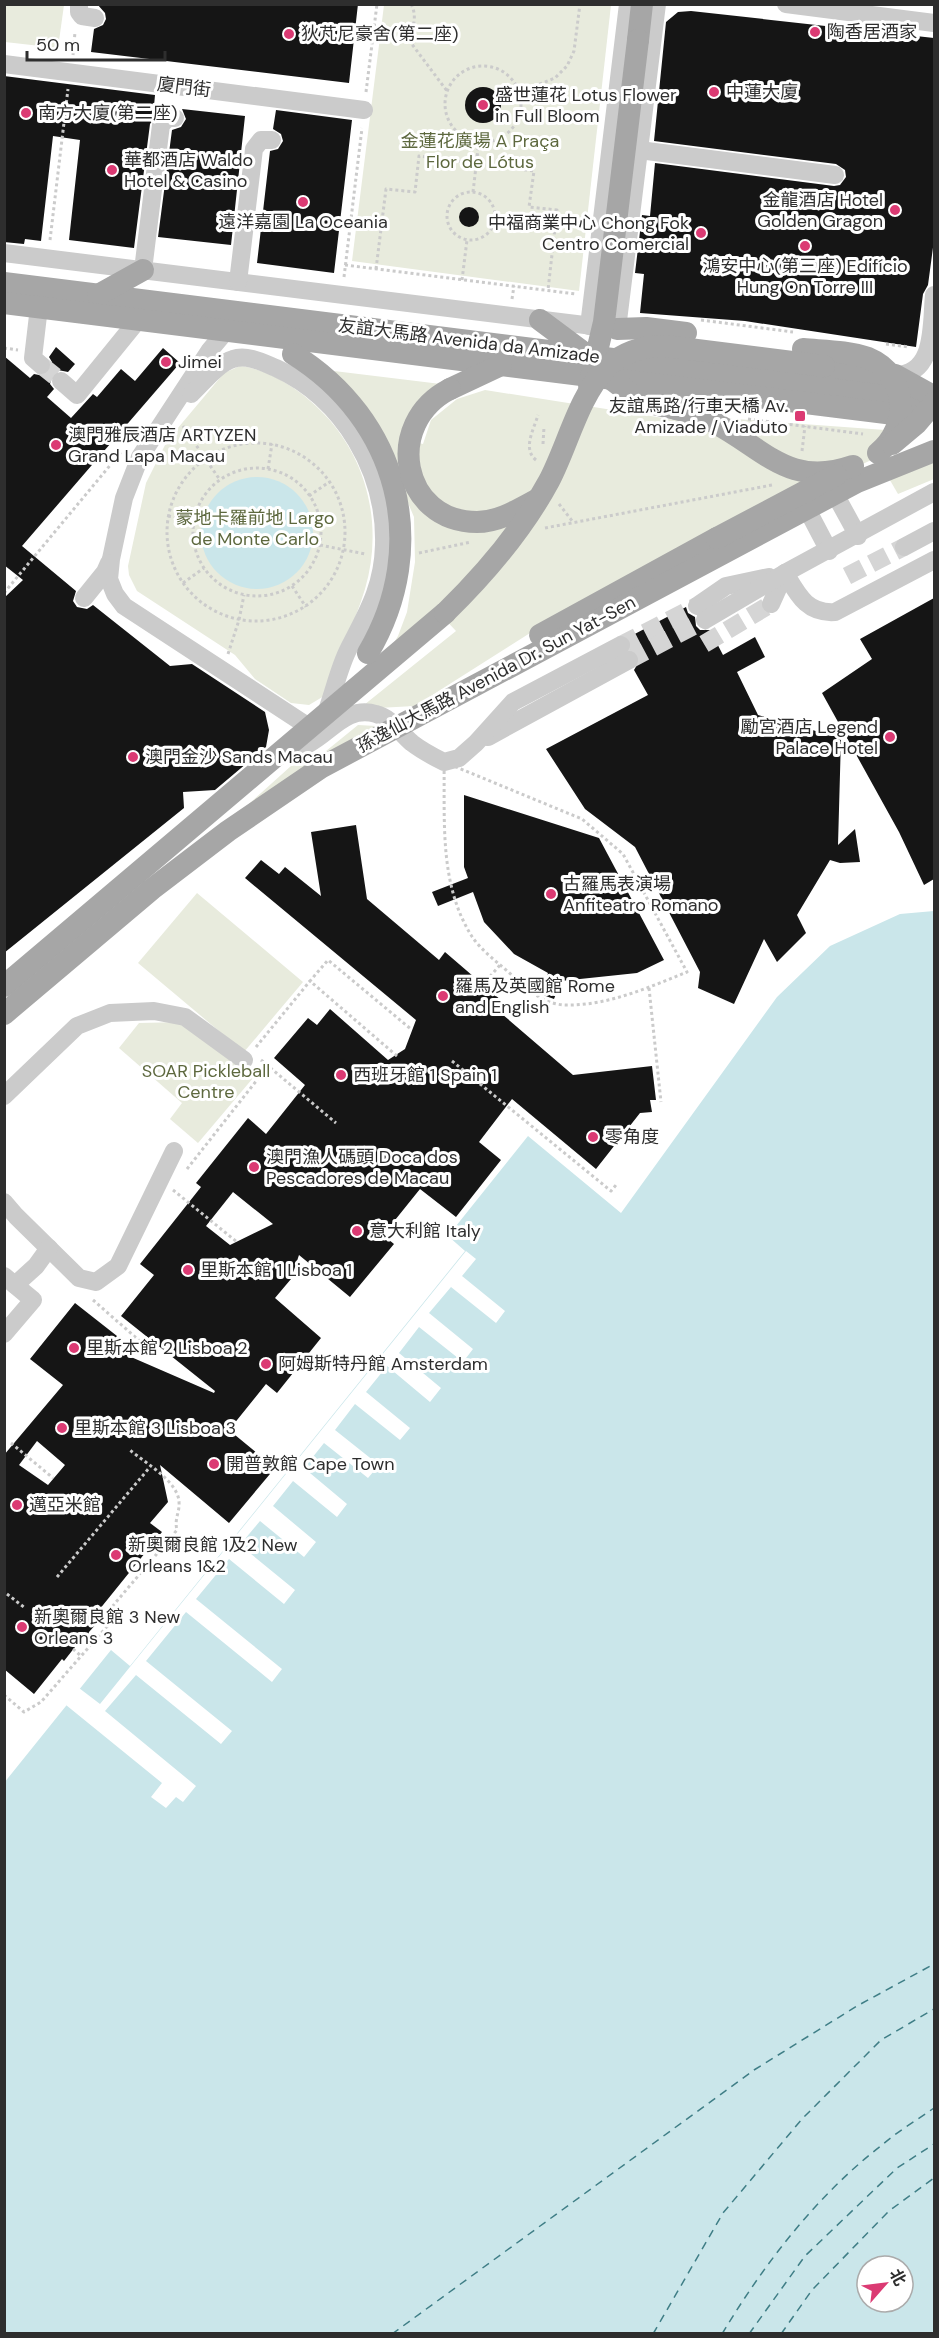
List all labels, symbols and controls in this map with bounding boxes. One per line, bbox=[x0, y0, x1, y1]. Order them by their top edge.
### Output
place label: 陶香居酒家 bbox=[827, 20, 917, 44]
place label: 狄芃尼豪舍(第二座) bbox=[301, 22, 458, 46]
scale bar bbox=[27, 24, 165, 62]
marker: 陶香居酒家 bbox=[808, 25, 822, 39]
marker: 狄芃尼豪舍(第二座) bbox=[282, 27, 296, 41]
text: 50 m bbox=[36, 33, 80, 57]
street label: 廈門街 bbox=[156, 72, 212, 102]
place label: 中蓮大廈 bbox=[726, 80, 798, 104]
place label: 盛世蓮花 Lotus Flower in Full Bloom bbox=[495, 83, 677, 128]
marker: 中蓮大廈 bbox=[707, 85, 721, 99]
marker: 盛世蓮花 Lotus Flower in Full Bloom bbox=[476, 98, 490, 112]
place label: 南方大廈(第二座) bbox=[38, 101, 177, 125]
marker: 南方大廈(第二座) bbox=[19, 106, 33, 120]
park label: 金蓮花廣場 A Praça Flor de Lótus bbox=[401, 129, 559, 174]
place label: 華都酒店 Waldo Hotel & Casino bbox=[124, 148, 253, 193]
marker: 華都酒店 Waldo Hotel & Casino bbox=[105, 163, 119, 177]
place label: 金龍酒店 Hotel Golden Gragon bbox=[757, 188, 883, 233]
marker: 遠洋嘉園 La Oceania bbox=[296, 195, 310, 209]
marker: 金龍酒店 Hotel Golden Gragon bbox=[888, 203, 902, 217]
place label: 遠洋嘉園 La Oceania bbox=[218, 210, 388, 234]
place label: 中福商業中心 Chong Fok Centro Comercial bbox=[488, 211, 689, 256]
marker: 中福商業中心 Chong Fok Centro Comercial bbox=[694, 226, 708, 240]
marker: 鴻安中心(第三座) Edifício Hung On Torre III bbox=[798, 239, 812, 253]
place label: 鴻安中心(第三座) Edifício Hung On Torre III bbox=[702, 254, 908, 299]
street label: 友誼大馬路 Avenida da Amizade bbox=[337, 313, 601, 369]
place label: Jimei bbox=[178, 350, 222, 374]
marker: Jimei bbox=[159, 355, 173, 369]
place label: 友誼馬路/行車天橋 Av. Amizade / Viaduto bbox=[609, 394, 788, 439]
marker: 友誼馬路/行車天橋 Av. Amizade / Viaduto bbox=[793, 409, 807, 423]
place label: 澳門雅辰酒店 ARTYZEN Grand Lapa Macau bbox=[68, 423, 256, 468]
marker: 澳門雅辰酒店 ARTYZEN Grand Lapa Macau bbox=[49, 438, 63, 452]
park label: 蒙地卡羅前地 Largo de Monte Carlo bbox=[176, 506, 334, 551]
street label: 孫逸仙大馬路 Avenida Dr. Sun Yat-Sen bbox=[352, 590, 640, 758]
place label: 勵宮酒店 Legend Palace Hotel bbox=[740, 715, 878, 760]
marker: 勵宮酒店 Legend Palace Hotel bbox=[883, 730, 897, 744]
place label: 澳門金沙 Sands Macau bbox=[145, 745, 333, 769]
marker: 澳門金沙 Sands Macau bbox=[126, 750, 140, 764]
place label: 古羅馬表演場 Anfiteatro Romano bbox=[563, 872, 718, 917]
marker: 古羅馬表演場 Anfiteatro Romano bbox=[544, 887, 558, 901]
place label: 羅馬及英國館 Rome and English bbox=[455, 974, 615, 1019]
marker: 羅馬及英國館 Rome and English bbox=[436, 989, 450, 1003]
park label: SOAR Pickleball Centre bbox=[142, 1059, 270, 1104]
place label: 西班牙館 1 Spain 1 bbox=[353, 1063, 497, 1087]
marker: 西班牙館 1 Spain 1 bbox=[334, 1068, 348, 1082]
place label: 零角度 bbox=[605, 1125, 659, 1149]
marker: 零角度 bbox=[586, 1130, 600, 1144]
place label: 澳門漁人碼頭 Doca dos Pescadores de Macau bbox=[266, 1145, 458, 1190]
marker: 澳門漁人碼頭 Doca dos Pescadores de Macau bbox=[247, 1160, 261, 1174]
place label: 意大利館 Italy bbox=[369, 1219, 481, 1243]
marker: 意大利館 Italy bbox=[350, 1224, 364, 1238]
place label: 里斯本館 1 Lisboa 1 bbox=[200, 1258, 352, 1282]
marker: 里斯本館 1 Lisboa 1 bbox=[181, 1263, 195, 1277]
place label: 里斯本館 2 Lisboa 2 bbox=[86, 1336, 248, 1360]
marker: 里斯本館 2 Lisboa 2 bbox=[67, 1341, 81, 1355]
place label: 阿姆斯特丹館 Amsterdam bbox=[278, 1352, 488, 1376]
marker: 阿姆斯特丹館 Amsterdam bbox=[259, 1357, 273, 1371]
place label: 里斯本館 3 Lisboa 3 bbox=[74, 1416, 236, 1440]
marker: 里斯本館 3 Lisboa 3 bbox=[55, 1421, 69, 1435]
place label: 開普敦館 Cape Town bbox=[226, 1452, 395, 1476]
marker: 開普敦館 Cape Town bbox=[207, 1457, 221, 1471]
place label: 邁亞米館 bbox=[29, 1493, 101, 1517]
marker: 邁亞米館 bbox=[10, 1498, 24, 1512]
place label: 新奧爾良館 1及2 New Orleans 1&2 bbox=[128, 1533, 298, 1578]
marker: 新奧爾良館 1及2 New Orleans 1&2 bbox=[109, 1548, 123, 1562]
place label: 新奧爾良館 3 New Orleans 3 bbox=[34, 1605, 181, 1650]
marker: 新奧爾良館 3 New Orleans 3 bbox=[15, 1620, 29, 1634]
north arrow bbox=[855, 2254, 915, 2314]
text: 北 bbox=[885, 2265, 911, 2289]

